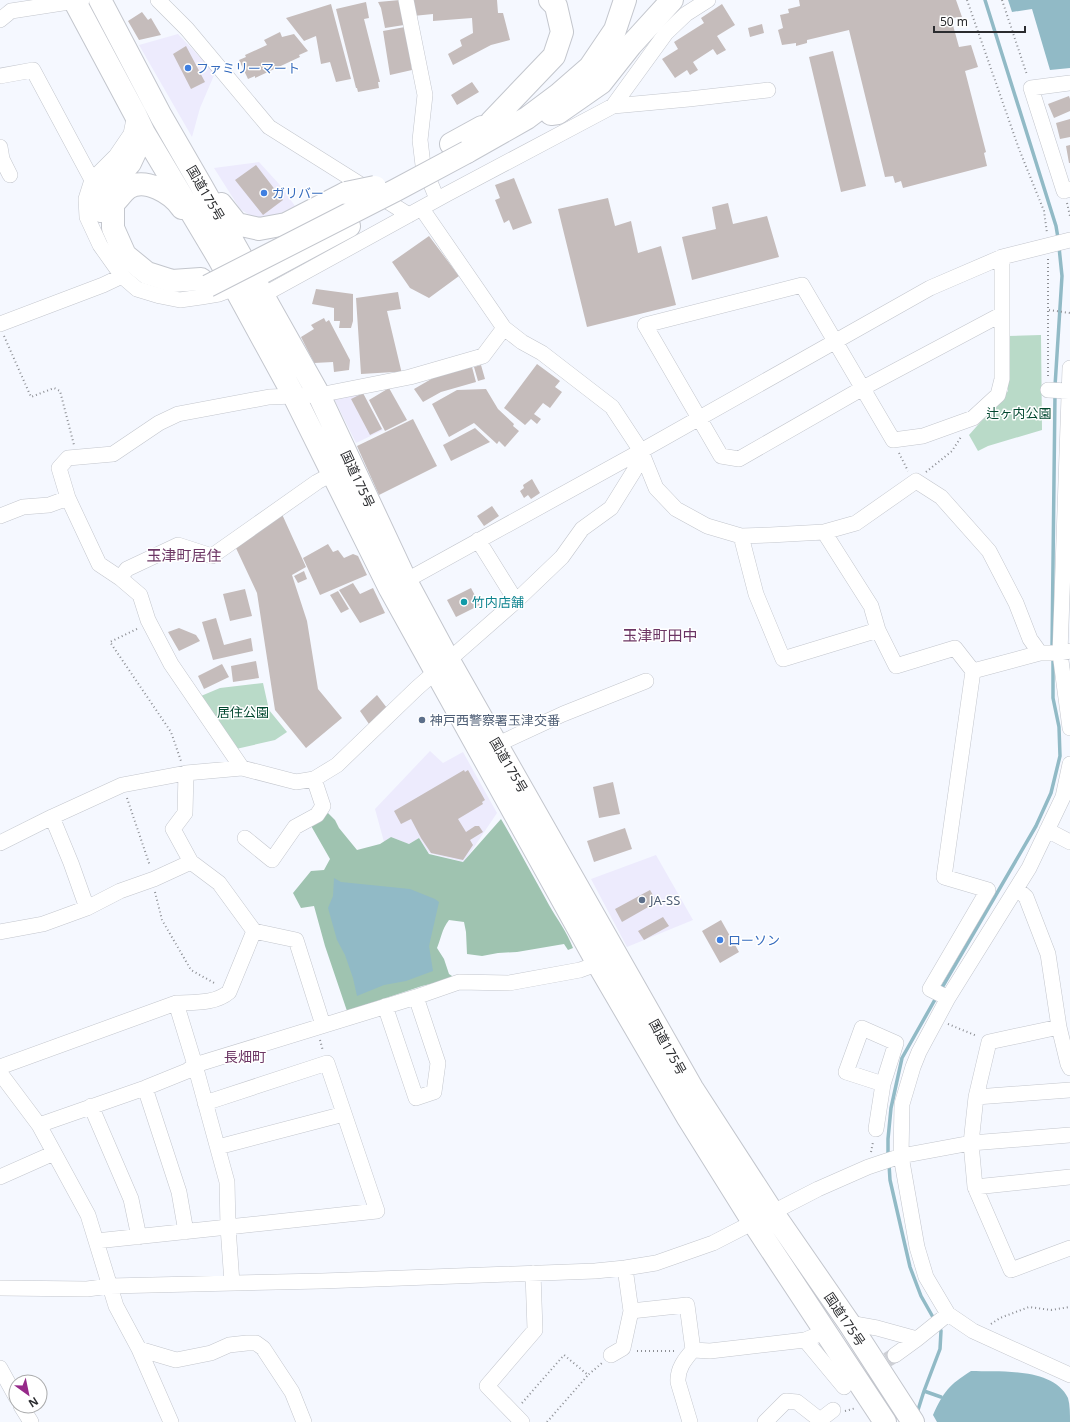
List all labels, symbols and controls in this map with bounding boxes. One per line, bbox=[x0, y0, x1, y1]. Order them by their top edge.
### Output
scale bar bbox=[934, 8, 1025, 34]
text: 50 m bbox=[940, 13, 968, 30]
place label: ファミリーマート bbox=[196, 59, 300, 77]
marker: ファミリーマート bbox=[183, 63, 193, 73]
street label: 国道175号 bbox=[183, 162, 229, 224]
place label: ガリバー bbox=[272, 184, 324, 202]
marker: ガリバー bbox=[259, 188, 269, 198]
park label: 辻ヶ内公園 bbox=[986, 404, 1052, 422]
street label: 国道175号 bbox=[337, 447, 379, 511]
district label: 玉津町居住 bbox=[146, 545, 222, 565]
place label: 竹内店舗 bbox=[472, 593, 524, 611]
marker: 竹内店舗 bbox=[459, 597, 469, 607]
district label: 玉津町田中 bbox=[622, 625, 698, 645]
park label: 居住公園 bbox=[217, 703, 269, 721]
place label: 神戸西警察署玉津交番 bbox=[430, 711, 560, 729]
marker: 神戸西警察署玉津交番 bbox=[417, 715, 427, 725]
street label: 国道175号 bbox=[486, 734, 532, 796]
place label: JA-SS bbox=[648, 891, 680, 909]
marker: JA-SS bbox=[637, 895, 647, 905]
place label: ローソン bbox=[728, 931, 780, 949]
marker: ローソン bbox=[715, 935, 725, 945]
street label: 国道175号 bbox=[645, 1016, 691, 1078]
district label: 長畑町 bbox=[224, 1047, 266, 1066]
street label: 国道175号 bbox=[820, 1289, 870, 1349]
north arrow bbox=[8, 1374, 48, 1414]
text: N bbox=[26, 1394, 42, 1412]

